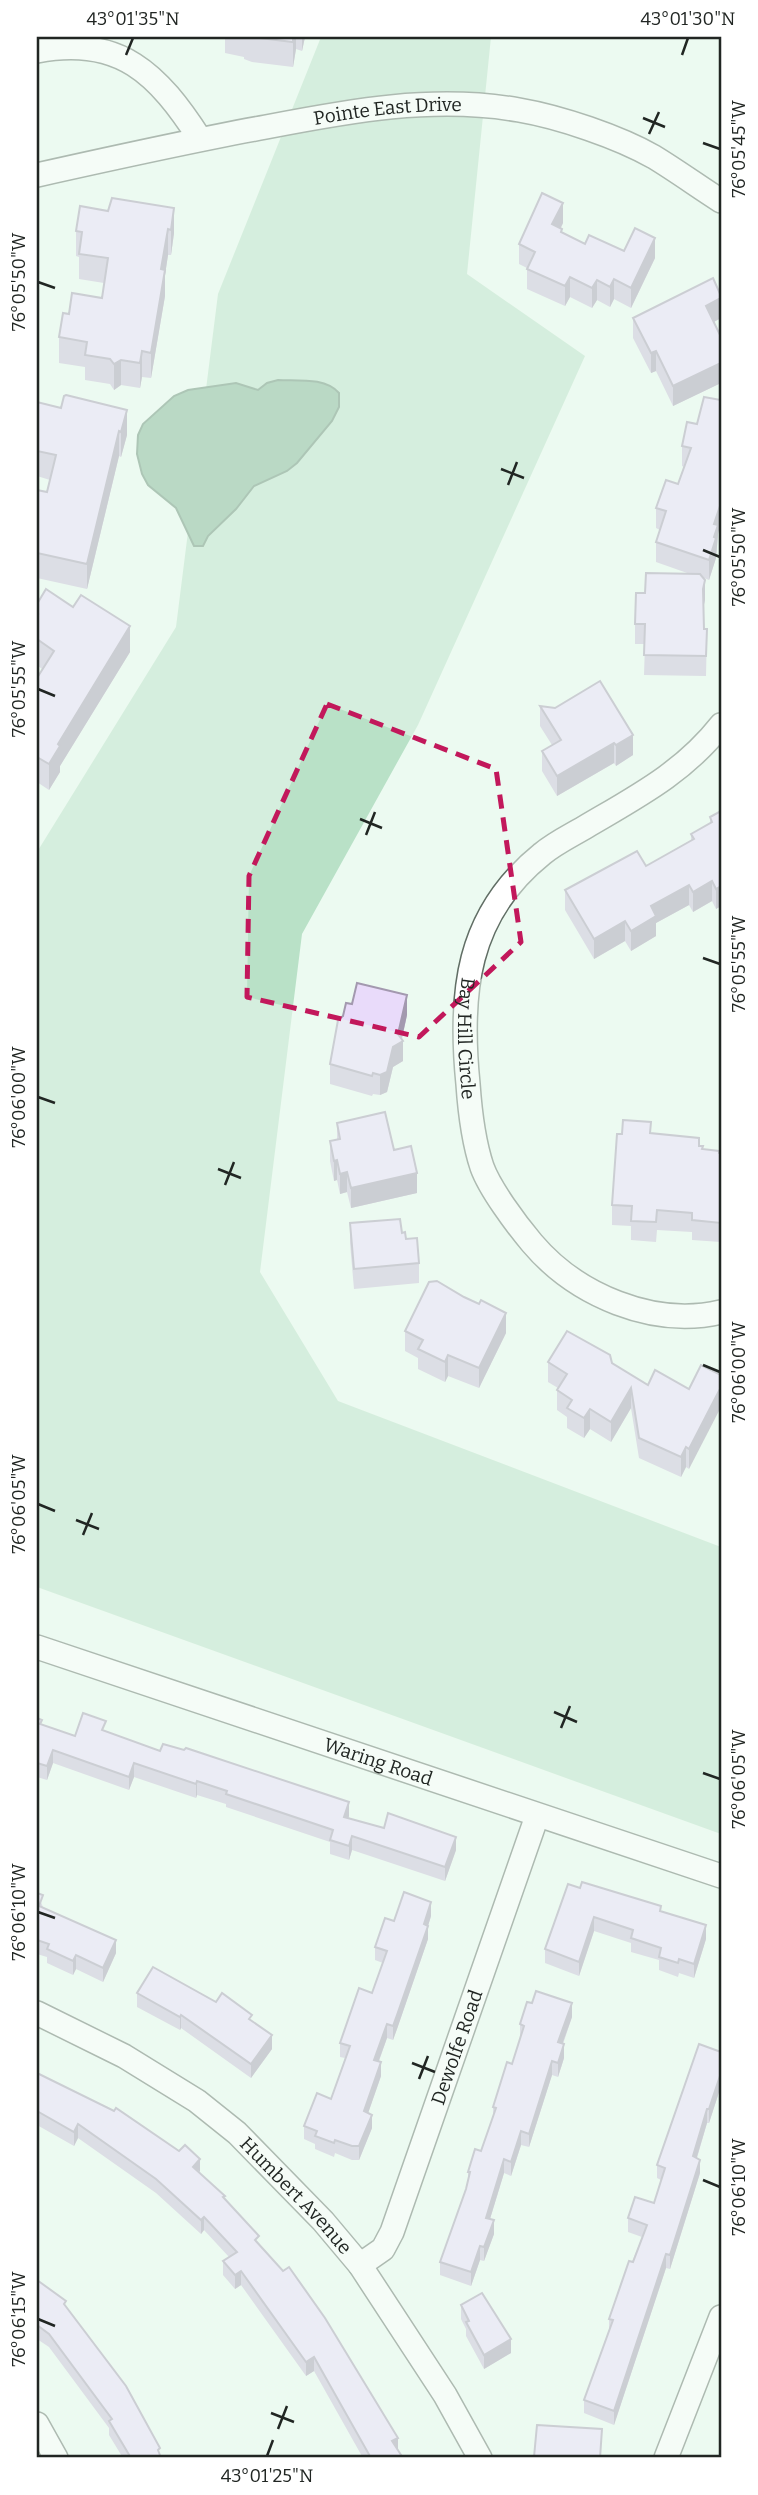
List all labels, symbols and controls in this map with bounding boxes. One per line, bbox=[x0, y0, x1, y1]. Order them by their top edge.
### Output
text: 43°01'35"N bbox=[87, 8, 179, 30]
text: 43°01'30"N bbox=[641, 8, 735, 30]
street label: Pointe East Drive bbox=[312, 93, 462, 130]
text: 76°05'45"W bbox=[728, 100, 750, 198]
text: 76°05'50"W bbox=[8, 232, 30, 331]
text: 76°05'50"W bbox=[728, 507, 750, 606]
text: 76°05'55"W bbox=[8, 640, 30, 737]
text: 76°05'55"W bbox=[728, 915, 750, 1012]
street label: Bay Hill Circle bbox=[453, 976, 480, 1100]
text: 76°06'00"W bbox=[8, 1046, 30, 1148]
text: 76°06'00"W bbox=[728, 1321, 750, 1423]
text: 76°06'05"W bbox=[8, 1454, 30, 1554]
text: 76°06'05"W bbox=[728, 1729, 750, 1829]
street label: Waring Road bbox=[321, 1733, 436, 1791]
text: 76°06'10"W bbox=[8, 1863, 30, 1961]
street label: Dewolfe Road bbox=[426, 1987, 488, 2108]
street label: Humbert Avenue bbox=[235, 2132, 357, 2259]
text: 76°06'10"W bbox=[728, 2138, 750, 2236]
text: 76°06'15"W bbox=[8, 2271, 30, 2367]
text: 43°01'25"N bbox=[221, 2465, 313, 2487]

